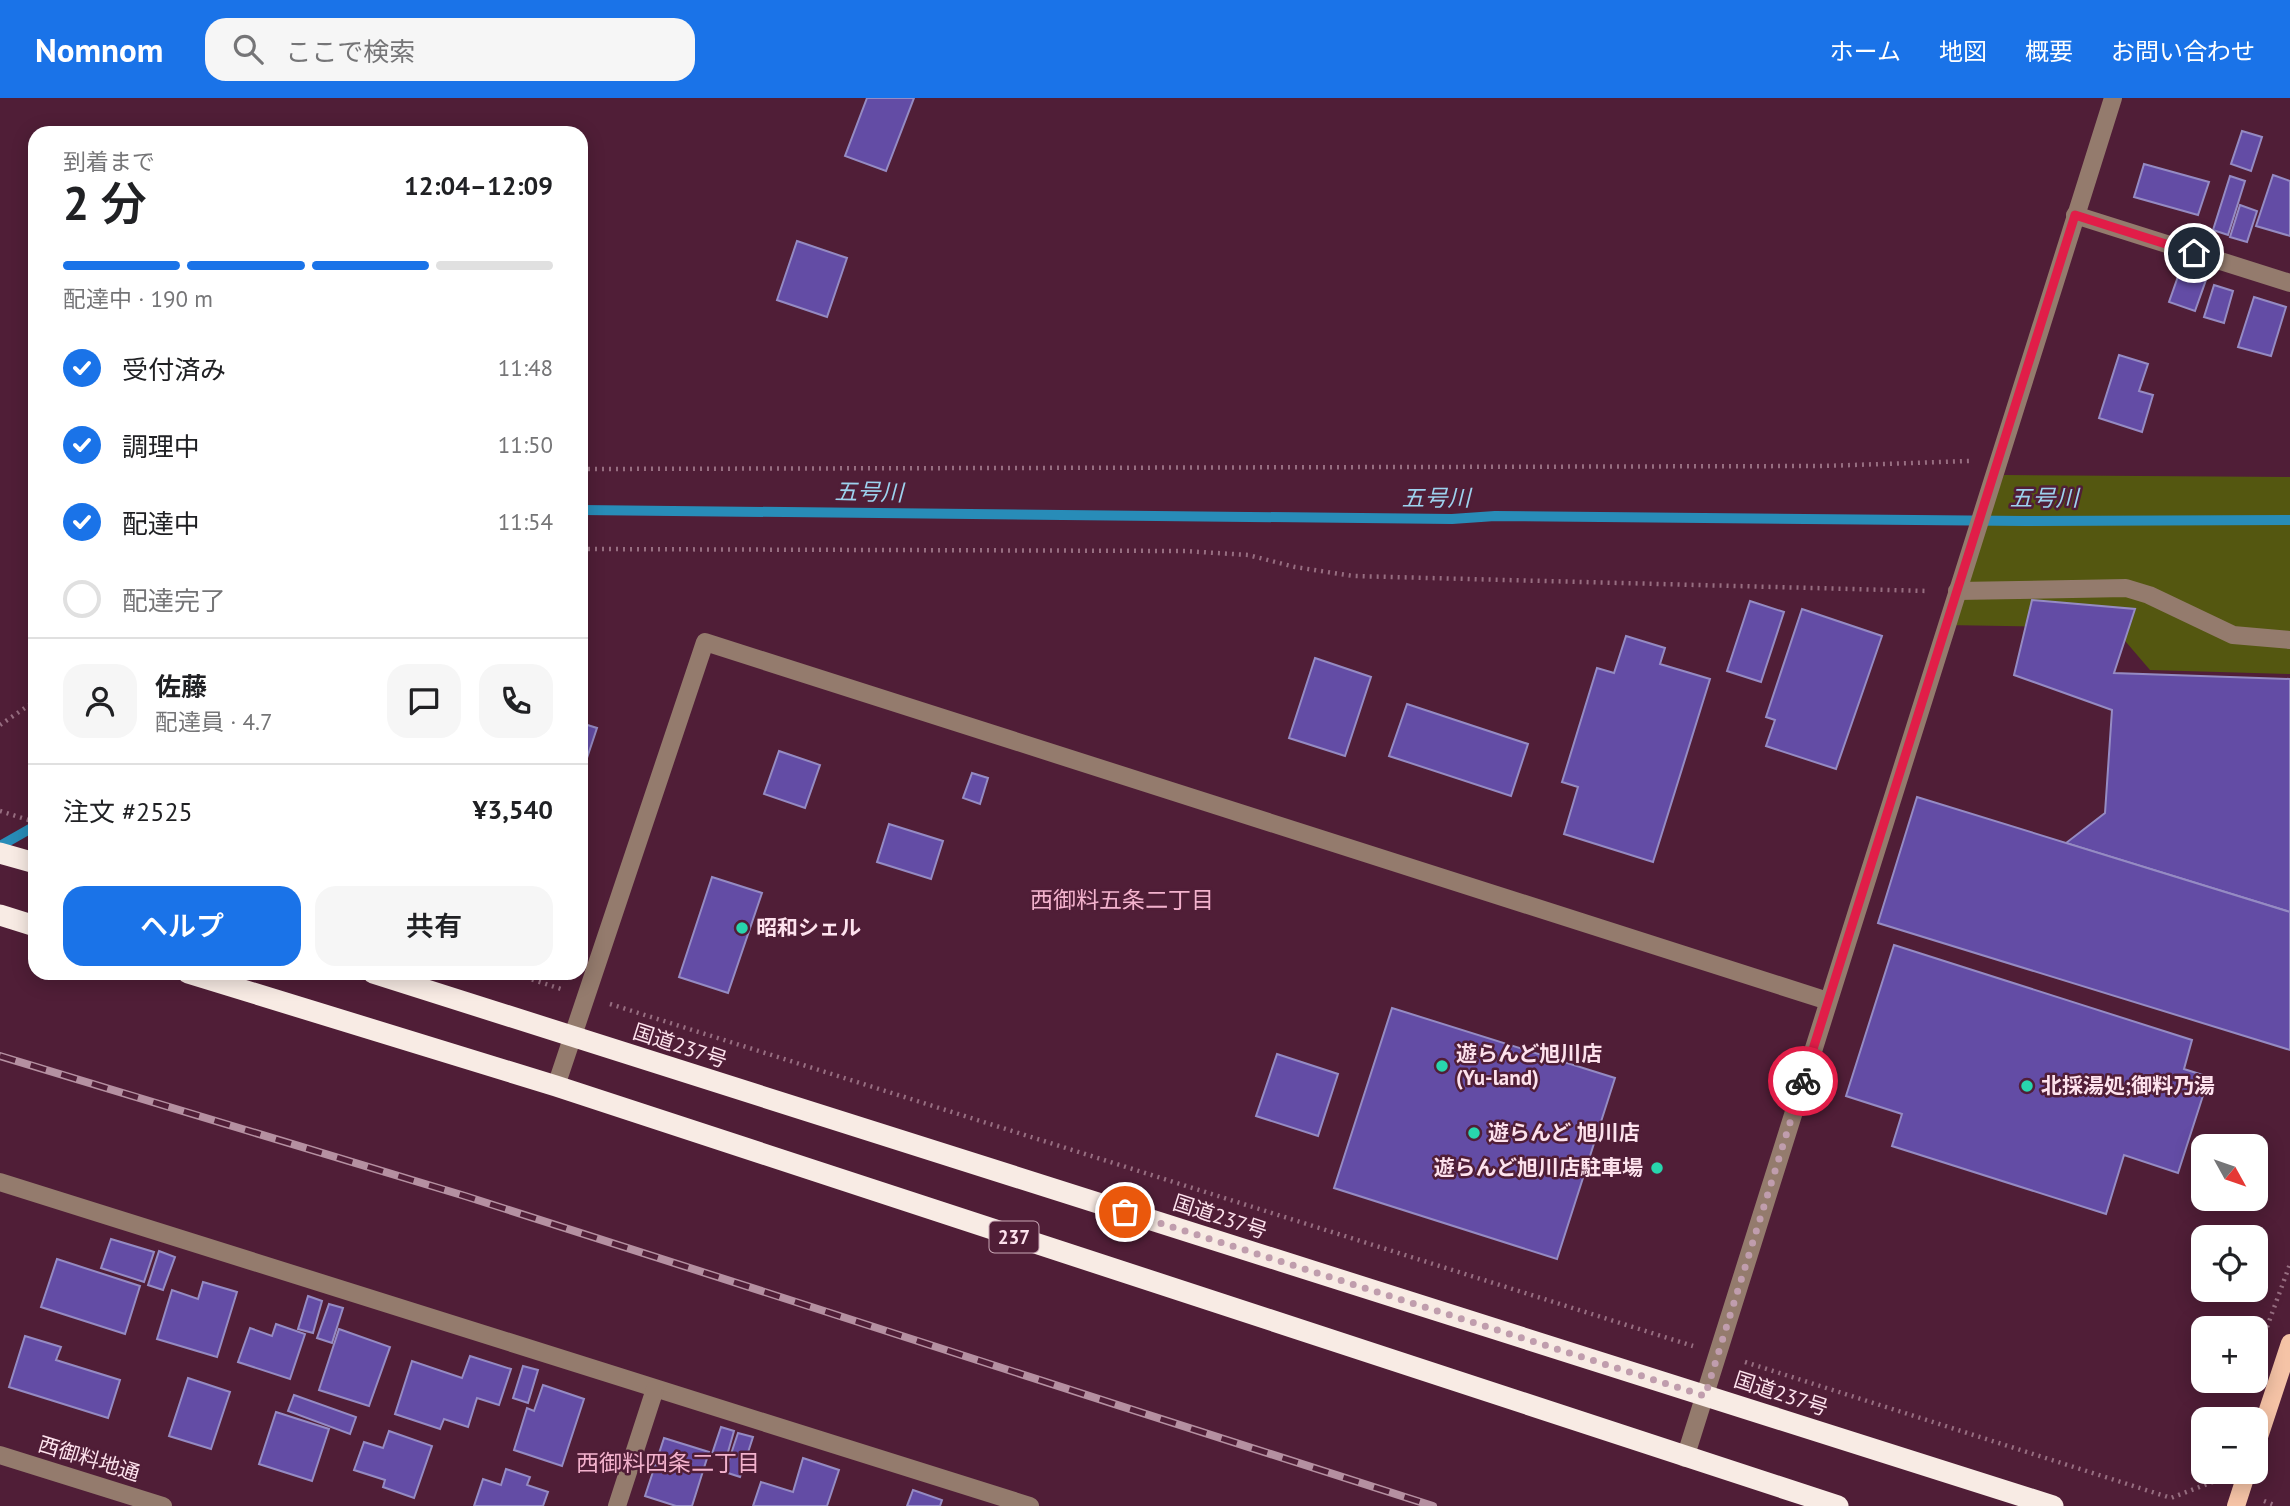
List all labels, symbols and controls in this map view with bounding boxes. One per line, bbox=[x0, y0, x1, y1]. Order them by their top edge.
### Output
search box bbox=[205, 18, 695, 81]
text: Nomnom bbox=[35, 28, 163, 71]
icon: search bbox=[229, 30, 267, 68]
text: ここで検索 bbox=[285, 35, 415, 68]
text: ホーム bbox=[1830, 36, 1901, 67]
text: 地図 bbox=[1939, 36, 1987, 67]
text: 概要 bbox=[2025, 36, 2073, 67]
text: お問い合わせ bbox=[2111, 36, 2255, 67]
text: 到着まで bbox=[63, 147, 155, 176]
text: 12:04–12:09 bbox=[404, 169, 553, 202]
text: 2 分 bbox=[63, 173, 147, 233]
pin bbox=[2164, 223, 2224, 283]
icon: home bbox=[2175, 234, 2213, 272]
text: 配達中 · 190 m bbox=[63, 284, 213, 313]
icon: check bbox=[63, 349, 101, 387]
text: 受付済み bbox=[122, 353, 226, 386]
text: 11:48 bbox=[498, 353, 553, 382]
icon: check bbox=[63, 426, 101, 464]
text: 調理中 bbox=[122, 430, 200, 463]
text: 11:50 bbox=[498, 430, 553, 459]
water label: 五号川 bbox=[834, 476, 907, 507]
water label: 五号川 bbox=[1402, 483, 1474, 512]
water label: 五号川 bbox=[2010, 483, 2082, 512]
icon: check bbox=[63, 503, 101, 541]
text: 配達中 bbox=[122, 507, 200, 540]
text: 11:54 bbox=[498, 507, 553, 536]
text: 配達完了 bbox=[122, 584, 226, 617]
button: person bbox=[63, 664, 137, 738]
button: chat bbox=[387, 664, 461, 738]
button: phone bbox=[479, 664, 553, 738]
text: 佐藤 bbox=[155, 670, 207, 703]
text: 配達員 · 4.7 bbox=[155, 707, 272, 736]
text: ¥3,540 bbox=[473, 793, 553, 826]
text: 注文 #2525 bbox=[63, 795, 193, 828]
district label: 西御料五条二丁目 bbox=[1030, 885, 1214, 914]
button: ヘルプ bbox=[63, 886, 301, 966]
button: 共有 bbox=[315, 886, 553, 966]
place label: 昭和シェル bbox=[756, 914, 861, 941]
marker: 昭和シェル bbox=[734, 920, 750, 936]
street label: 国道237号 bbox=[630, 1018, 731, 1073]
place label: 遊らんど旭川店 (Yu-land) bbox=[1456, 1040, 1602, 1091]
courier bbox=[1768, 1046, 1838, 1116]
marker: 遊らんど旭川店 (Yu-land) bbox=[1434, 1058, 1450, 1074]
icon: bike bbox=[1784, 1062, 1822, 1100]
place label: 北採湯処;御料乃湯 bbox=[2041, 1072, 2215, 1099]
marker: 北採湯処;御料乃湯 bbox=[2019, 1078, 2035, 1094]
place label: 遊らんど 旭川店 bbox=[1488, 1119, 1640, 1146]
marker: 遊らんど 旭川店 bbox=[1466, 1125, 1482, 1141]
north arrow bbox=[2191, 1134, 2268, 1211]
map controls bbox=[2191, 1134, 2268, 1484]
place label: 遊らんど旭川店駐車場 bbox=[1434, 1154, 1643, 1181]
marker: 遊らんど旭川店駐車場 bbox=[1649, 1160, 1665, 1176]
pin bbox=[1095, 1182, 1155, 1242]
street label: 国道237号 bbox=[1170, 1189, 1271, 1244]
icon: bag bbox=[1106, 1193, 1144, 1231]
road number: 237 bbox=[990, 1222, 1038, 1252]
button: locate bbox=[2191, 1225, 2268, 1302]
button: + bbox=[2191, 1316, 2268, 1393]
street label: 国道237号 bbox=[1731, 1366, 1832, 1421]
button: − bbox=[2191, 1407, 2268, 1484]
street label: 西御料地通 bbox=[35, 1430, 143, 1487]
district label: 西御料四条二丁目 bbox=[576, 1448, 760, 1477]

